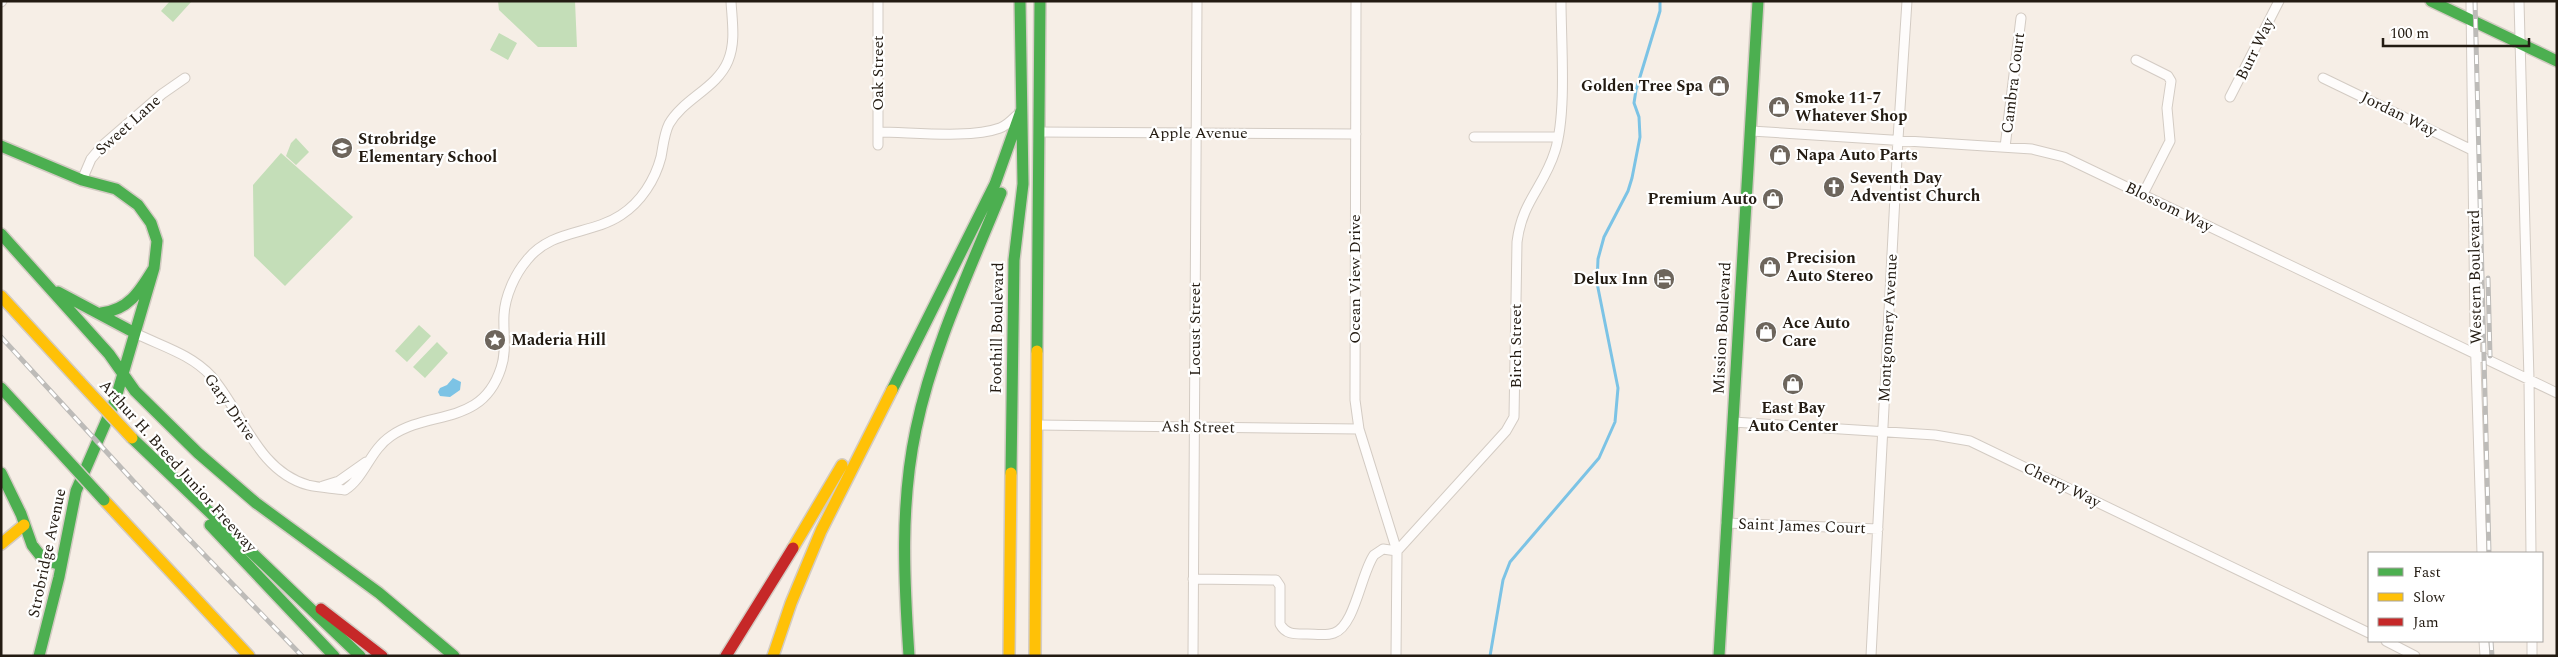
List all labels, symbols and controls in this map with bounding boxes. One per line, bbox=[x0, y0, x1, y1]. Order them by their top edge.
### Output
street label: Burr Way bbox=[2230, 12, 2281, 84]
scale bar bbox=[2383, 15, 2529, 47]
text: 100 m bbox=[2390, 22, 2429, 45]
street label: Cambra Court bbox=[1995, 31, 2031, 135]
street label: Oak Street bbox=[866, 35, 890, 111]
place label: Golden Tree Spa bbox=[1581, 74, 1704, 98]
shop icon: Golden Tree Spa bbox=[1707, 74, 1731, 98]
street label: Jordan Way bbox=[2357, 85, 2442, 143]
place label: Smoke 11-7 Whatever Shop bbox=[1795, 86, 1907, 128]
street label: Sweet Lane bbox=[90, 89, 166, 161]
shop icon: Smoke 11-7 Whatever Shop bbox=[1767, 95, 1791, 119]
street label: Apple Avenue bbox=[1148, 121, 1248, 145]
place label: Strobridge Elementary School bbox=[358, 127, 497, 169]
school or university icon: Strobridge Elementary School bbox=[330, 136, 354, 160]
shop icon: Napa Auto Parts bbox=[1768, 143, 1792, 167]
place label: Napa Auto Parts bbox=[1796, 143, 1918, 167]
place label: Seventh Day Adventist Church bbox=[1850, 166, 1981, 208]
church icon: Seventh Day Adventist Church bbox=[1822, 175, 1846, 199]
street label: Blossom Way bbox=[2121, 175, 2218, 239]
place label: Premium Auto bbox=[1648, 187, 1757, 211]
shop icon: Premium Auto bbox=[1761, 187, 1785, 211]
street label: Western Boulevard bbox=[2462, 209, 2488, 344]
street label: Ocean View Drive bbox=[1343, 214, 1367, 344]
place label: Precision Auto Stereo bbox=[1786, 246, 1873, 288]
street label: Montgomery Avenue bbox=[1872, 253, 1904, 403]
shop icon: Precision Auto Stereo bbox=[1758, 255, 1782, 279]
street label: Mission Boulevard bbox=[1707, 261, 1737, 395]
street label: Foothill Boulevard bbox=[984, 262, 1010, 394]
place label: Delux Inn bbox=[1573, 267, 1648, 291]
hotel icon: Delux Inn bbox=[1652, 267, 1676, 291]
street label: Locust Street bbox=[1183, 282, 1207, 376]
street label: Birch Street bbox=[1504, 303, 1528, 388]
place label: Ace Auto Care bbox=[1782, 311, 1850, 353]
shop icon: Ace Auto Care bbox=[1754, 320, 1778, 344]
place icon: Maderia Hill bbox=[483, 328, 507, 352]
place label: Maderia Hill bbox=[511, 328, 606, 352]
street label: Gary Drive bbox=[198, 368, 262, 446]
shop icon: East Bay Auto Center bbox=[1781, 372, 1805, 396]
street label: Arthur H. Breed Junior Freeway bbox=[94, 374, 263, 559]
place label: East Bay Auto Center bbox=[1748, 396, 1838, 438]
street label: Ash Street bbox=[1161, 414, 1236, 440]
street label: Cherry Way bbox=[2019, 456, 2106, 515]
street label: Strobridge Avenue bbox=[22, 486, 72, 620]
street label: Saint James Court bbox=[1738, 512, 1867, 540]
legend bbox=[2368, 552, 2543, 642]
text: Fast bbox=[2413, 561, 2441, 584]
text: Slow bbox=[2413, 586, 2445, 609]
text: Jam bbox=[2413, 611, 2439, 634]

